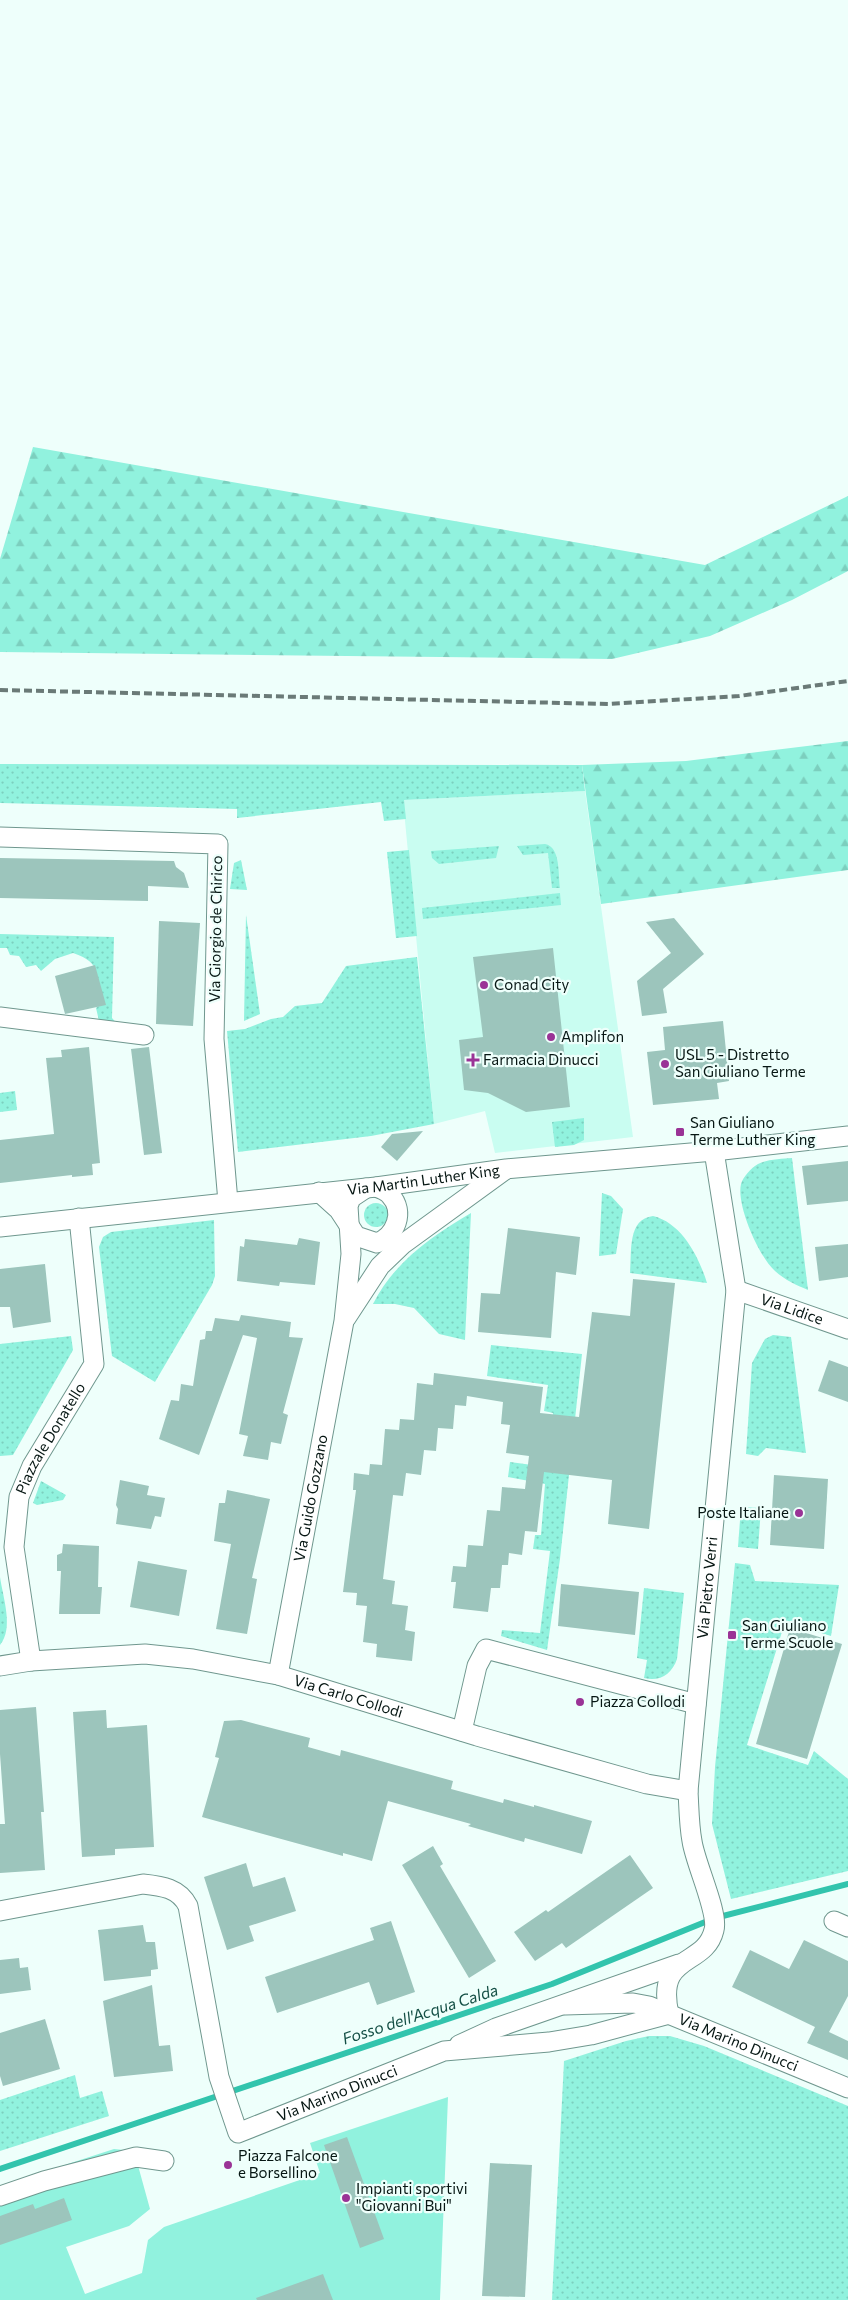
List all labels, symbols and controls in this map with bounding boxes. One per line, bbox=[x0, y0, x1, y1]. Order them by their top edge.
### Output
street label: Via Giorgio de Chirico bbox=[205, 855, 225, 1003]
place label: Conad City bbox=[494, 975, 569, 993]
marker: Conad City bbox=[478, 979, 490, 991]
place label: Amplifon bbox=[561, 1027, 624, 1045]
marker: Amplifon bbox=[545, 1031, 557, 1043]
place label: USL 5 - Distretto San Giuliano Terme bbox=[675, 1045, 806, 1080]
place label: Farmacia Dinucci bbox=[483, 1050, 599, 1068]
marker: Farmacia Dinucci bbox=[467, 1054, 479, 1066]
marker: USL 5 - Distretto San Giuliano Terme bbox=[659, 1058, 671, 1070]
place label: San Giuliano Terme Luther King bbox=[690, 1113, 815, 1148]
marker: San Giuliano Terme Luther King bbox=[674, 1126, 686, 1138]
street label: Via Martin Luther King bbox=[346, 1160, 501, 1198]
street label: Via Lidice bbox=[758, 1289, 826, 1328]
street label: Piazzale Donatello bbox=[11, 1379, 89, 1497]
street label: Via Guido Gozzano bbox=[289, 1433, 331, 1563]
place label: Poste Italiane bbox=[697, 1503, 789, 1521]
marker: Poste Italiane bbox=[793, 1507, 805, 1519]
street label: Via Pietro Verri bbox=[693, 1536, 720, 1640]
place label: San Giuliano Terme Scuole bbox=[742, 1616, 834, 1651]
marker: San Giuliano Terme Scuole bbox=[726, 1629, 738, 1641]
street label: Via Carlo Collodi bbox=[292, 1670, 405, 1721]
place label: Piazza Collodi bbox=[590, 1692, 685, 1710]
marker: Piazza Collodi bbox=[574, 1696, 586, 1708]
water label: Fosso dell'Acqua Calda bbox=[340, 1979, 500, 2048]
street label: Via Marino Dinucci bbox=[676, 2009, 801, 2075]
street label: Via Marino Dinucci bbox=[274, 2061, 400, 2125]
place label: Piazza Falcone e Borsellino bbox=[238, 2146, 338, 2181]
marker: Piazza Falcone e Borsellino bbox=[222, 2159, 234, 2171]
place label: Impianti sportivi "Giovanni Bui" bbox=[356, 2179, 468, 2214]
marker: Impianti sportivi "Giovanni Bui" bbox=[340, 2192, 352, 2204]

